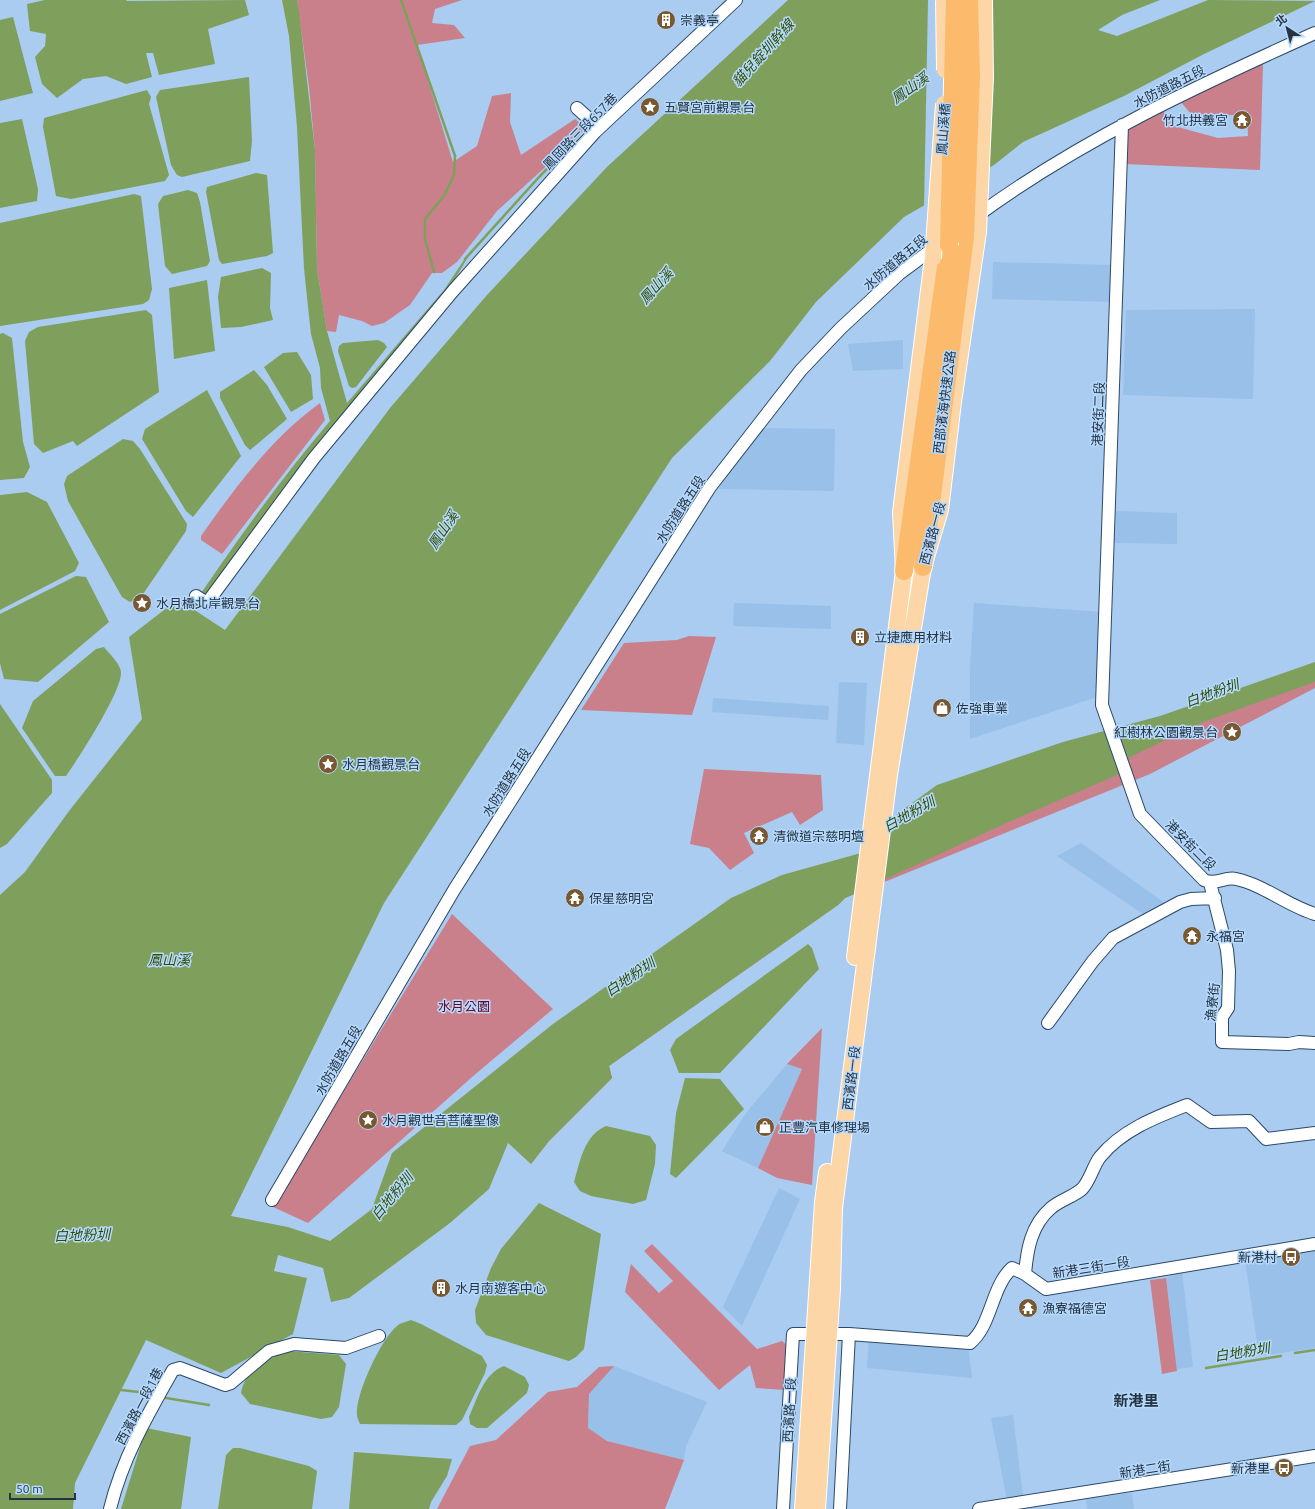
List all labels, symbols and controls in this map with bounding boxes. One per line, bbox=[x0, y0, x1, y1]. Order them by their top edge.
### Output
north arrow bbox=[1267, 8, 1307, 48]
building icon: 崇義亭 bbox=[655, 9, 677, 31]
text: 北 bbox=[1273, 12, 1289, 28]
place label: 崇義亭 bbox=[680, 13, 719, 27]
water label: 貓兒錠圳幹線 bbox=[729, 15, 798, 90]
street label: 水防道路五段 bbox=[1131, 62, 1207, 110]
water label: 鳳山溪 bbox=[888, 68, 933, 107]
street label: 鳳岡路三段657巷 bbox=[540, 90, 620, 172]
place icon: 五賢宮前觀景台 bbox=[639, 96, 661, 118]
place label: 五賢宮前觀景台 bbox=[664, 100, 755, 114]
street label: 鳳山溪橋 bbox=[934, 103, 952, 155]
temple icon: 竹北拱義宮 bbox=[1231, 109, 1253, 131]
place label: 竹北拱義宮 bbox=[1163, 113, 1228, 127]
street label: 水防道路五段 bbox=[861, 232, 929, 292]
water label: 鳳山溪 bbox=[636, 264, 677, 307]
street label: 西部濱海快速公路 bbox=[931, 350, 957, 454]
street label: 港安街二段 bbox=[1090, 381, 1106, 447]
street label: 水防道路五段 bbox=[653, 472, 707, 546]
street label: 西濱路一段 bbox=[917, 500, 947, 566]
water label: 鳳山溪 bbox=[425, 506, 462, 552]
place icon: 水月橋北岸觀景台 bbox=[131, 592, 153, 614]
place label: 水月橋北岸觀景台 bbox=[156, 596, 260, 610]
building icon: 立捷應用材料 bbox=[849, 626, 871, 648]
place label: 立捷應用材料 bbox=[874, 630, 952, 644]
water label: 白地粉圳 bbox=[1183, 675, 1243, 710]
shop icon: 佐強車業 bbox=[931, 697, 953, 719]
place label: 佐強車業 bbox=[956, 701, 1008, 715]
place icon: 紅樹林公園觀景台 bbox=[1221, 721, 1243, 743]
place label: 紅樹林公園觀景台 bbox=[1114, 725, 1218, 739]
street label: 水防道路五段 bbox=[479, 745, 533, 819]
place icon: 水月橋觀景台 bbox=[317, 753, 339, 775]
place label: 水月橋觀景台 bbox=[342, 757, 420, 771]
water label: 白地粉圳 bbox=[881, 792, 939, 835]
street label: 港安街二段 bbox=[1163, 817, 1219, 873]
temple icon: 清微道宗慈明壇 bbox=[748, 825, 770, 847]
place label: 清微道宗慈明壇 bbox=[773, 829, 864, 843]
temple icon: 保星慈明宮 bbox=[564, 887, 586, 909]
place label: 保星慈明宮 bbox=[589, 891, 654, 905]
temple icon: 永福宮 bbox=[1181, 925, 1203, 947]
place label: 永福宮 bbox=[1206, 929, 1245, 943]
water label: 鳳山溪 bbox=[148, 952, 192, 968]
water label: 白地粉圳 bbox=[602, 954, 659, 999]
street label: 漁寮街 bbox=[1203, 982, 1221, 1022]
park label: 水月公園 bbox=[438, 999, 490, 1013]
street label: 水防道路五段 bbox=[312, 1023, 364, 1097]
street label: 西濱路一段 bbox=[840, 1045, 862, 1111]
place icon: 水月觀世音菩薩聖像 bbox=[357, 1109, 379, 1131]
place label: 水月觀世音菩薩聖像 bbox=[382, 1113, 499, 1127]
shop icon: 正豐汽車修理場 bbox=[754, 1116, 776, 1138]
place label: 正豐汽車修理場 bbox=[779, 1120, 870, 1134]
water label: 白地粉圳 bbox=[368, 1168, 417, 1223]
water label: 白地粉圳 bbox=[54, 1226, 112, 1244]
bus stop icon: 新港村 bbox=[1280, 1246, 1302, 1268]
place label: 新港村 bbox=[1238, 1250, 1277, 1264]
street label: 新港三街一段 bbox=[1051, 1254, 1131, 1280]
building icon: 水月南遊客中心 bbox=[430, 1277, 452, 1299]
place label: 水月南遊客中心 bbox=[455, 1281, 546, 1295]
temple icon: 漁寮福德宮 bbox=[1017, 1297, 1039, 1319]
place label: 漁寮福德宮 bbox=[1042, 1301, 1107, 1315]
water label: 白地粉圳 bbox=[1213, 1339, 1273, 1364]
street label: 西濱路一段1巷 bbox=[113, 1365, 165, 1447]
street label: 西濱路一段 bbox=[780, 1377, 798, 1443]
district label: 新港里 bbox=[1113, 1392, 1159, 1409]
bus stop icon: 新港里 bbox=[1273, 1457, 1295, 1479]
street label: 新港二街 bbox=[1118, 1458, 1172, 1480]
place label: 新港里 bbox=[1231, 1461, 1270, 1475]
scale bar bbox=[10, 1475, 75, 1501]
text: 50 m bbox=[16, 1482, 43, 1495]

